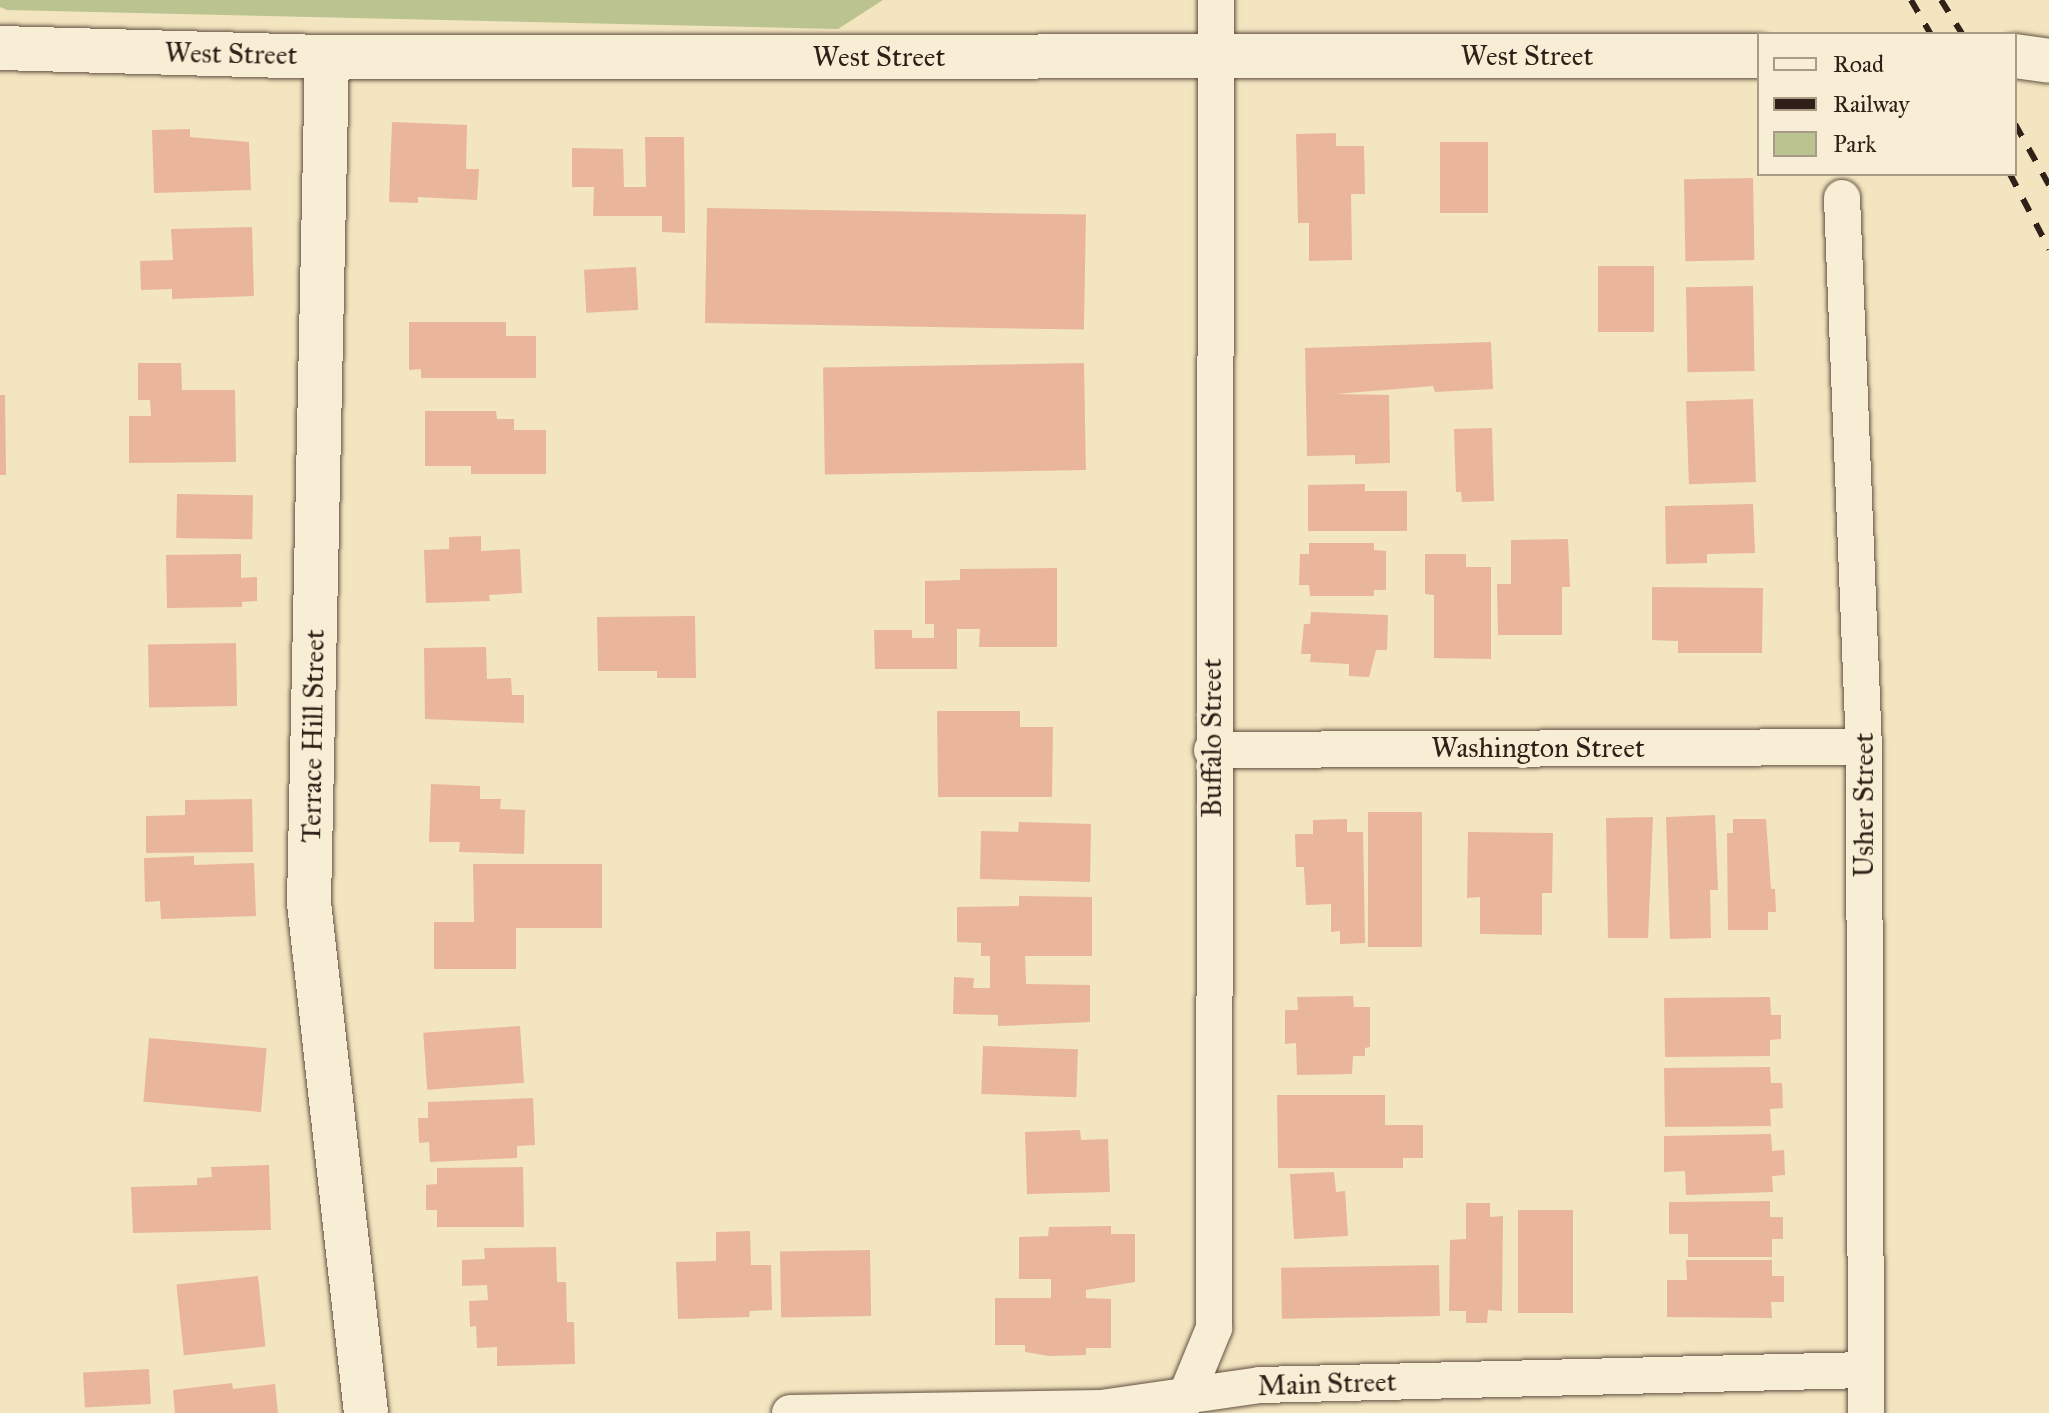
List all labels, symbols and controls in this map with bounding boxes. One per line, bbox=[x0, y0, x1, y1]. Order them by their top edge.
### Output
legend bbox=[1757, 32, 2017, 176]
street label: West Street bbox=[164, 36, 298, 72]
street label: West Street bbox=[1461, 39, 1593, 73]
street label: West Street bbox=[813, 40, 945, 74]
text: Road bbox=[1833, 49, 1884, 79]
text: Railway bbox=[1833, 89, 1910, 119]
text: Park bbox=[1833, 129, 1876, 159]
street label: Terrace Hill Street bbox=[294, 629, 332, 843]
street label: Buffalo Street bbox=[1195, 658, 1229, 818]
street label: Washington Street bbox=[1431, 731, 1645, 765]
street label: Usher Street bbox=[1847, 733, 1881, 877]
street label: Main Street bbox=[1257, 1365, 1397, 1403]

